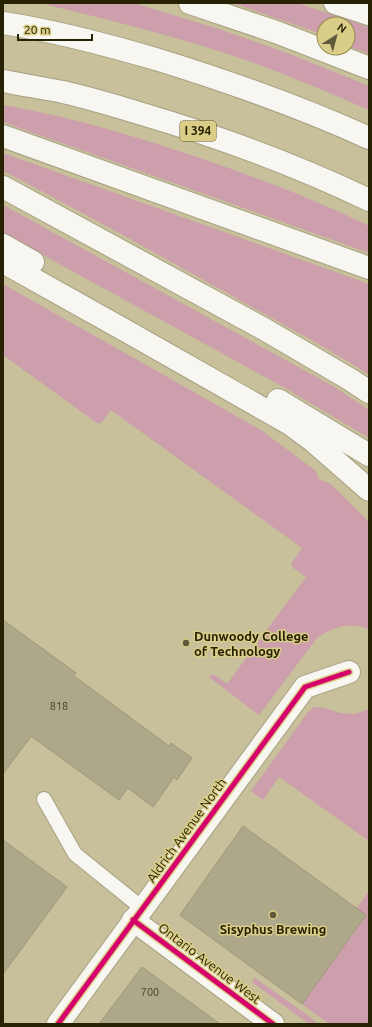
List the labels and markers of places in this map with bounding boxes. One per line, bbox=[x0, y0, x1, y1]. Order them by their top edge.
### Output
place label: Dunwoody College of Technology bbox=[194, 629, 309, 658]
marker: Dunwoody College of Technology bbox=[181, 638, 191, 648]
marker: Sisyphus Brewing bbox=[268, 910, 278, 920]
place label: Sisyphus Brewing bbox=[220, 922, 326, 936]

